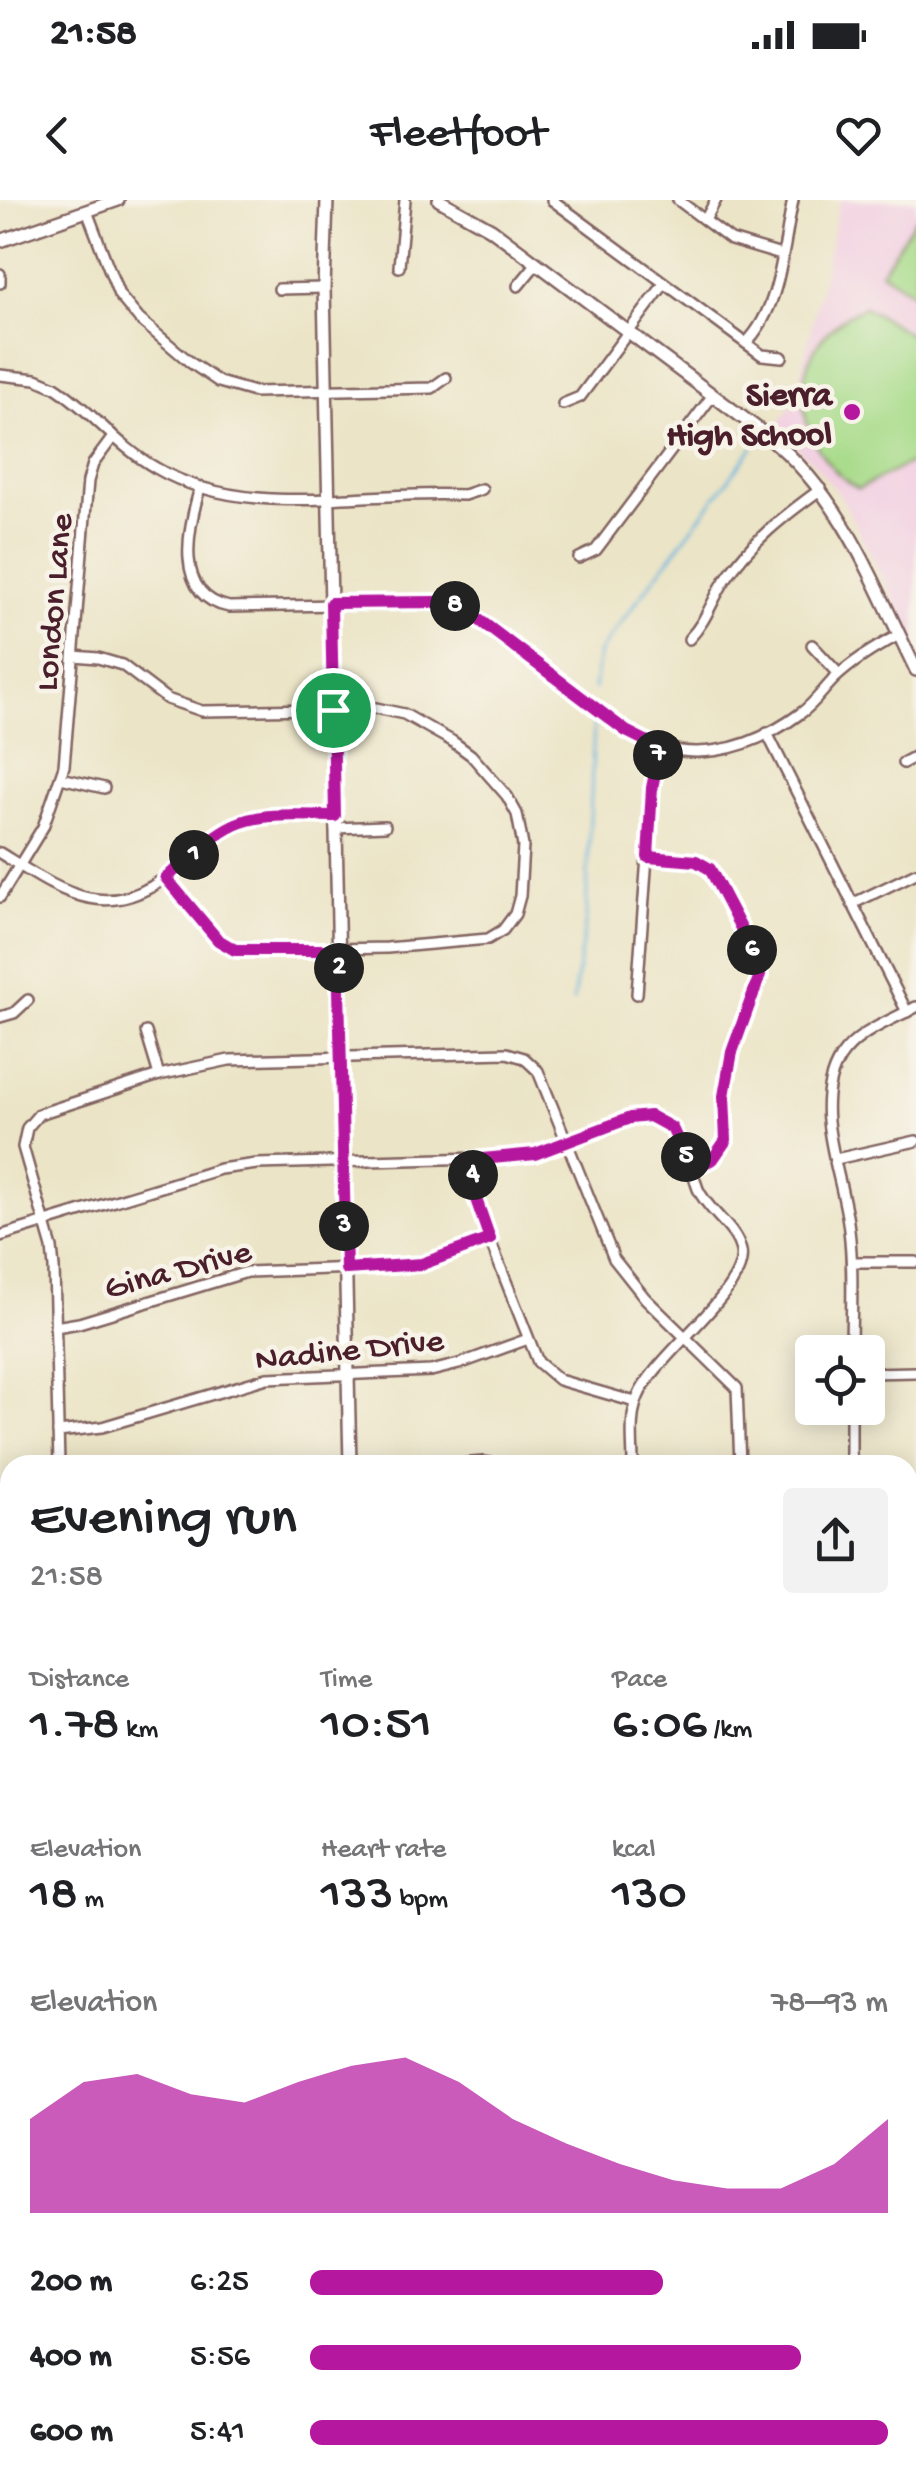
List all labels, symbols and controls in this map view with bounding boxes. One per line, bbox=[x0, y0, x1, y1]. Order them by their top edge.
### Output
text: 21:58 bbox=[50, 13, 137, 57]
icon: back bbox=[30, 108, 85, 163]
icon: heart bbox=[831, 108, 886, 163]
text: Fleetfoot bbox=[370, 109, 546, 162]
place label: Sierra High School bbox=[666, 377, 834, 458]
marker: Sierra High School bbox=[841, 401, 863, 423]
street label: London Lane bbox=[28, 511, 85, 693]
pin: 8 bbox=[430, 581, 480, 631]
text: 8 bbox=[447, 589, 463, 622]
pin bbox=[291, 668, 376, 753]
icon: arrive bbox=[306, 683, 361, 738]
pin: 7 bbox=[633, 730, 683, 780]
text: 7 bbox=[651, 738, 665, 771]
pin: 1 bbox=[169, 830, 219, 880]
text: 1 bbox=[188, 838, 200, 871]
pin: 6 bbox=[727, 925, 777, 975]
text: 6 bbox=[745, 933, 759, 966]
pin: 2 bbox=[314, 943, 364, 993]
text: 2 bbox=[332, 951, 346, 984]
pin: 5 bbox=[661, 1132, 711, 1182]
text: 5 bbox=[679, 1140, 693, 1173]
pin: 4 bbox=[448, 1150, 498, 1200]
text: 4 bbox=[466, 1158, 480, 1191]
pin: 3 bbox=[319, 1201, 369, 1251]
text: 3 bbox=[337, 1209, 351, 1242]
street label: Gina Drive bbox=[101, 1233, 257, 1312]
street label: Nadine Drive bbox=[253, 1322, 447, 1383]
map controls bbox=[795, 1335, 885, 1425]
button: locate bbox=[795, 1335, 885, 1425]
button: share bbox=[783, 1488, 888, 1593]
text: Evening run bbox=[30, 1489, 297, 1553]
text: 21:58 bbox=[30, 1559, 103, 1597]
text: Distance bbox=[30, 1664, 129, 1697]
text: Time bbox=[321, 1664, 372, 1697]
text: Pace bbox=[612, 1664, 667, 1697]
text: 1.78 bbox=[30, 1697, 119, 1756]
text: 10:51 bbox=[321, 1697, 432, 1756]
text: 6:06 bbox=[612, 1697, 707, 1756]
text: km bbox=[119, 1714, 158, 1747]
text: /km bbox=[707, 1714, 753, 1747]
text: Elevation bbox=[30, 1834, 141, 1867]
text: Heart rate bbox=[321, 1834, 446, 1867]
text: kcal bbox=[612, 1834, 656, 1867]
text: 18 bbox=[30, 1867, 78, 1926]
text: 133 bbox=[321, 1867, 393, 1926]
text: 130 bbox=[612, 1867, 687, 1926]
text: m bbox=[78, 1884, 104, 1917]
text: bpm bbox=[393, 1884, 448, 1917]
text: Elevation bbox=[30, 1985, 157, 2023]
text: 78–93 m bbox=[771, 1985, 888, 2023]
text: 200 m bbox=[30, 2264, 112, 2302]
text: 6:25 bbox=[190, 2264, 249, 2302]
text: 400 m bbox=[30, 2339, 112, 2377]
text: 5:56 bbox=[190, 2339, 250, 2377]
text: 600 m bbox=[30, 2414, 113, 2452]
text: 5:41 bbox=[190, 2414, 245, 2452]

